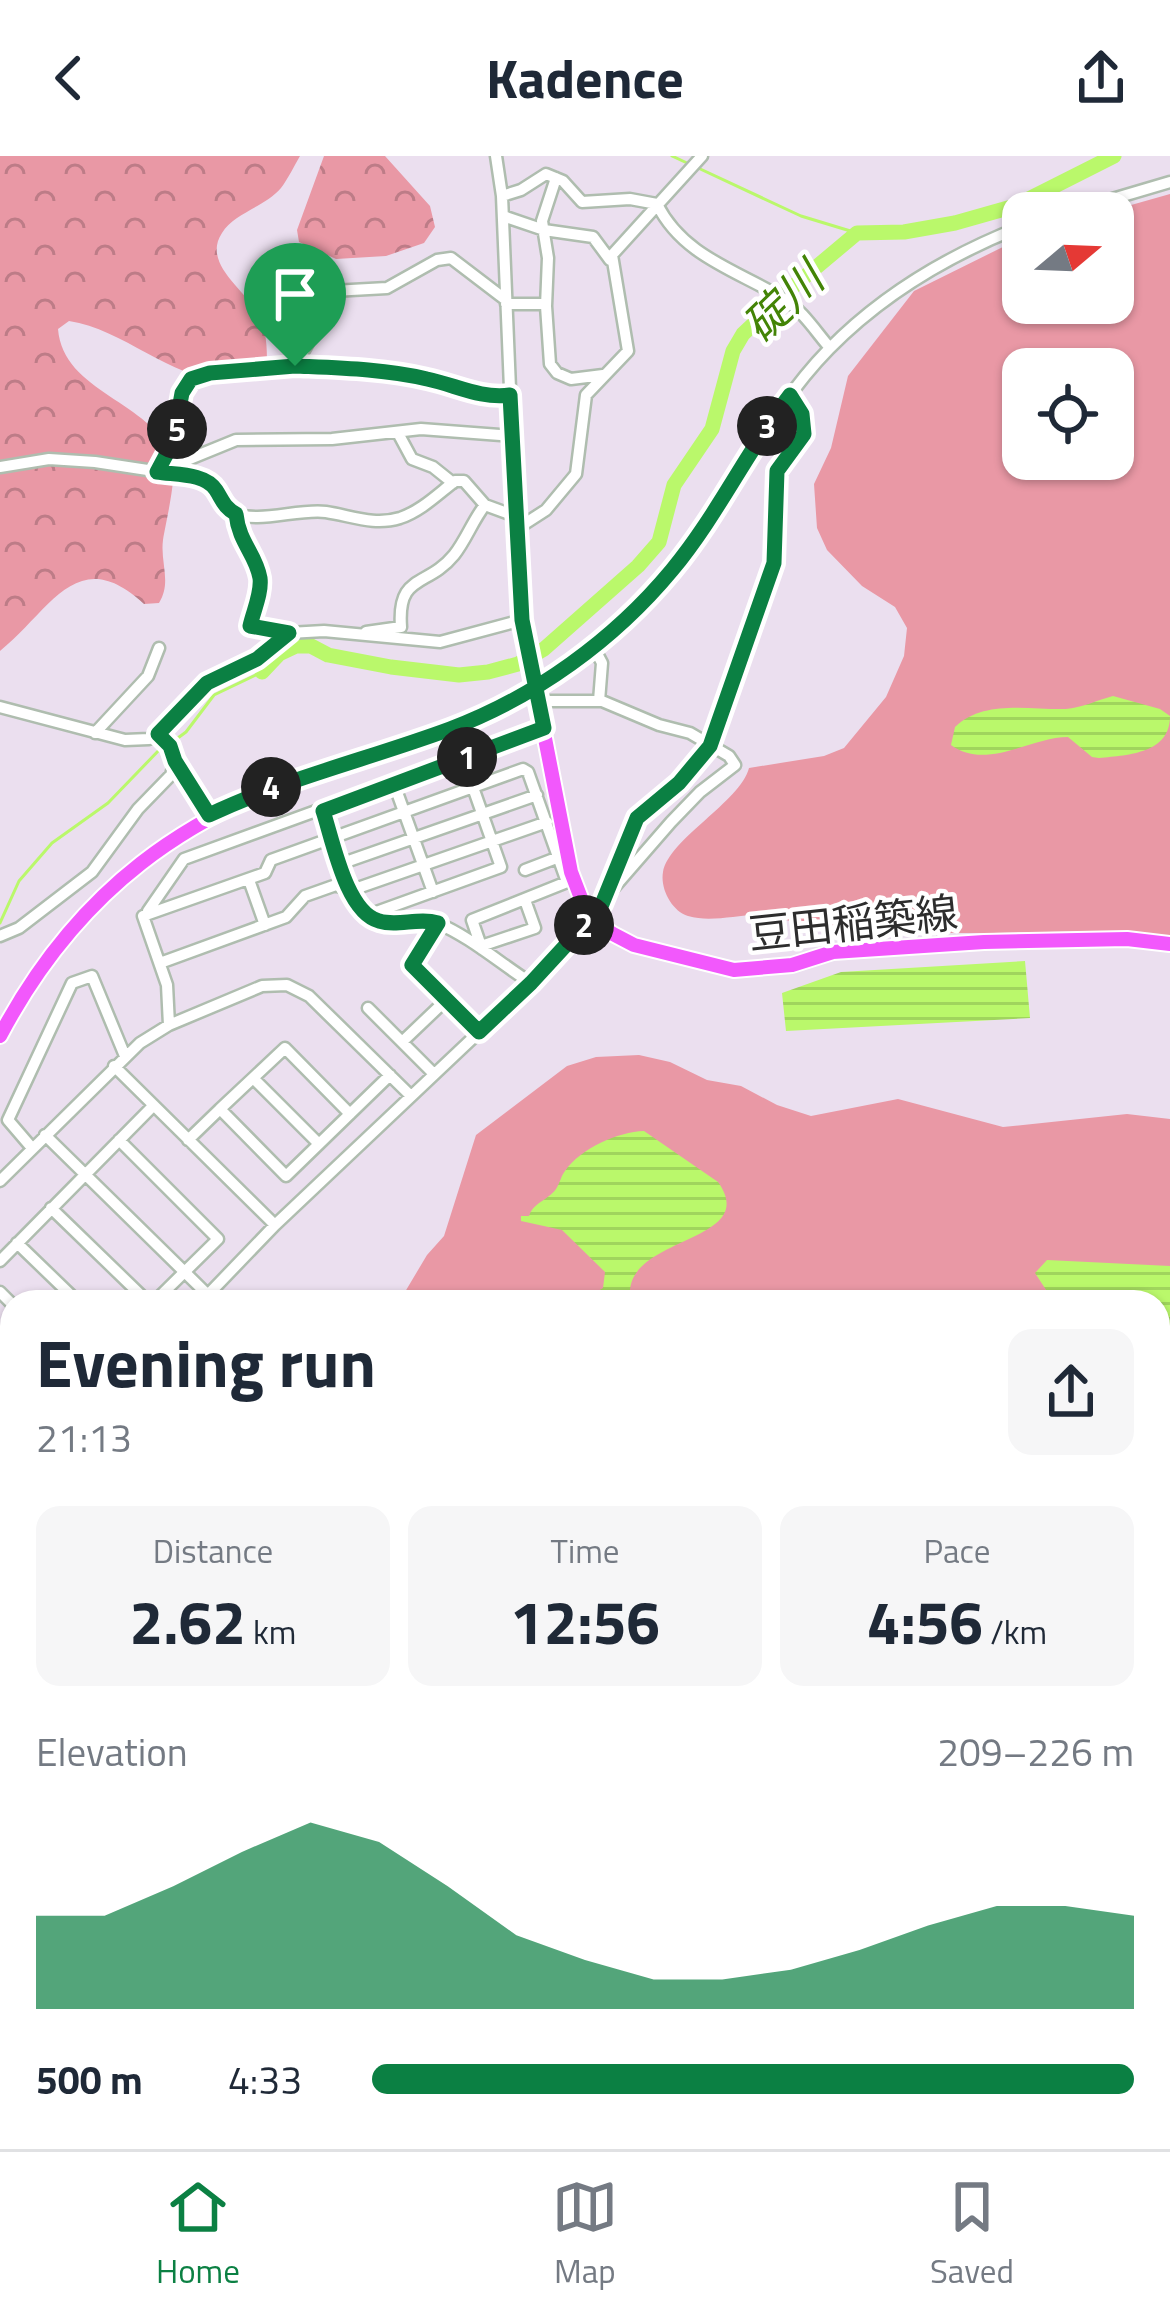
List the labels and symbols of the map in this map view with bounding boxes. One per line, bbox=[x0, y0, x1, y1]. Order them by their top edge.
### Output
north arrow bbox=[1002, 192, 1134, 324]
pin bbox=[244, 243, 346, 366]
water label: 碇川 bbox=[726, 243, 841, 357]
pin: 3 bbox=[737, 396, 797, 456]
pin: 5 bbox=[147, 399, 207, 459]
pin: 1 bbox=[437, 727, 497, 787]
pin: 4 bbox=[241, 757, 301, 817]
street label: 豆田稲築線 bbox=[745, 879, 961, 965]
pin: 2 bbox=[554, 895, 614, 955]

